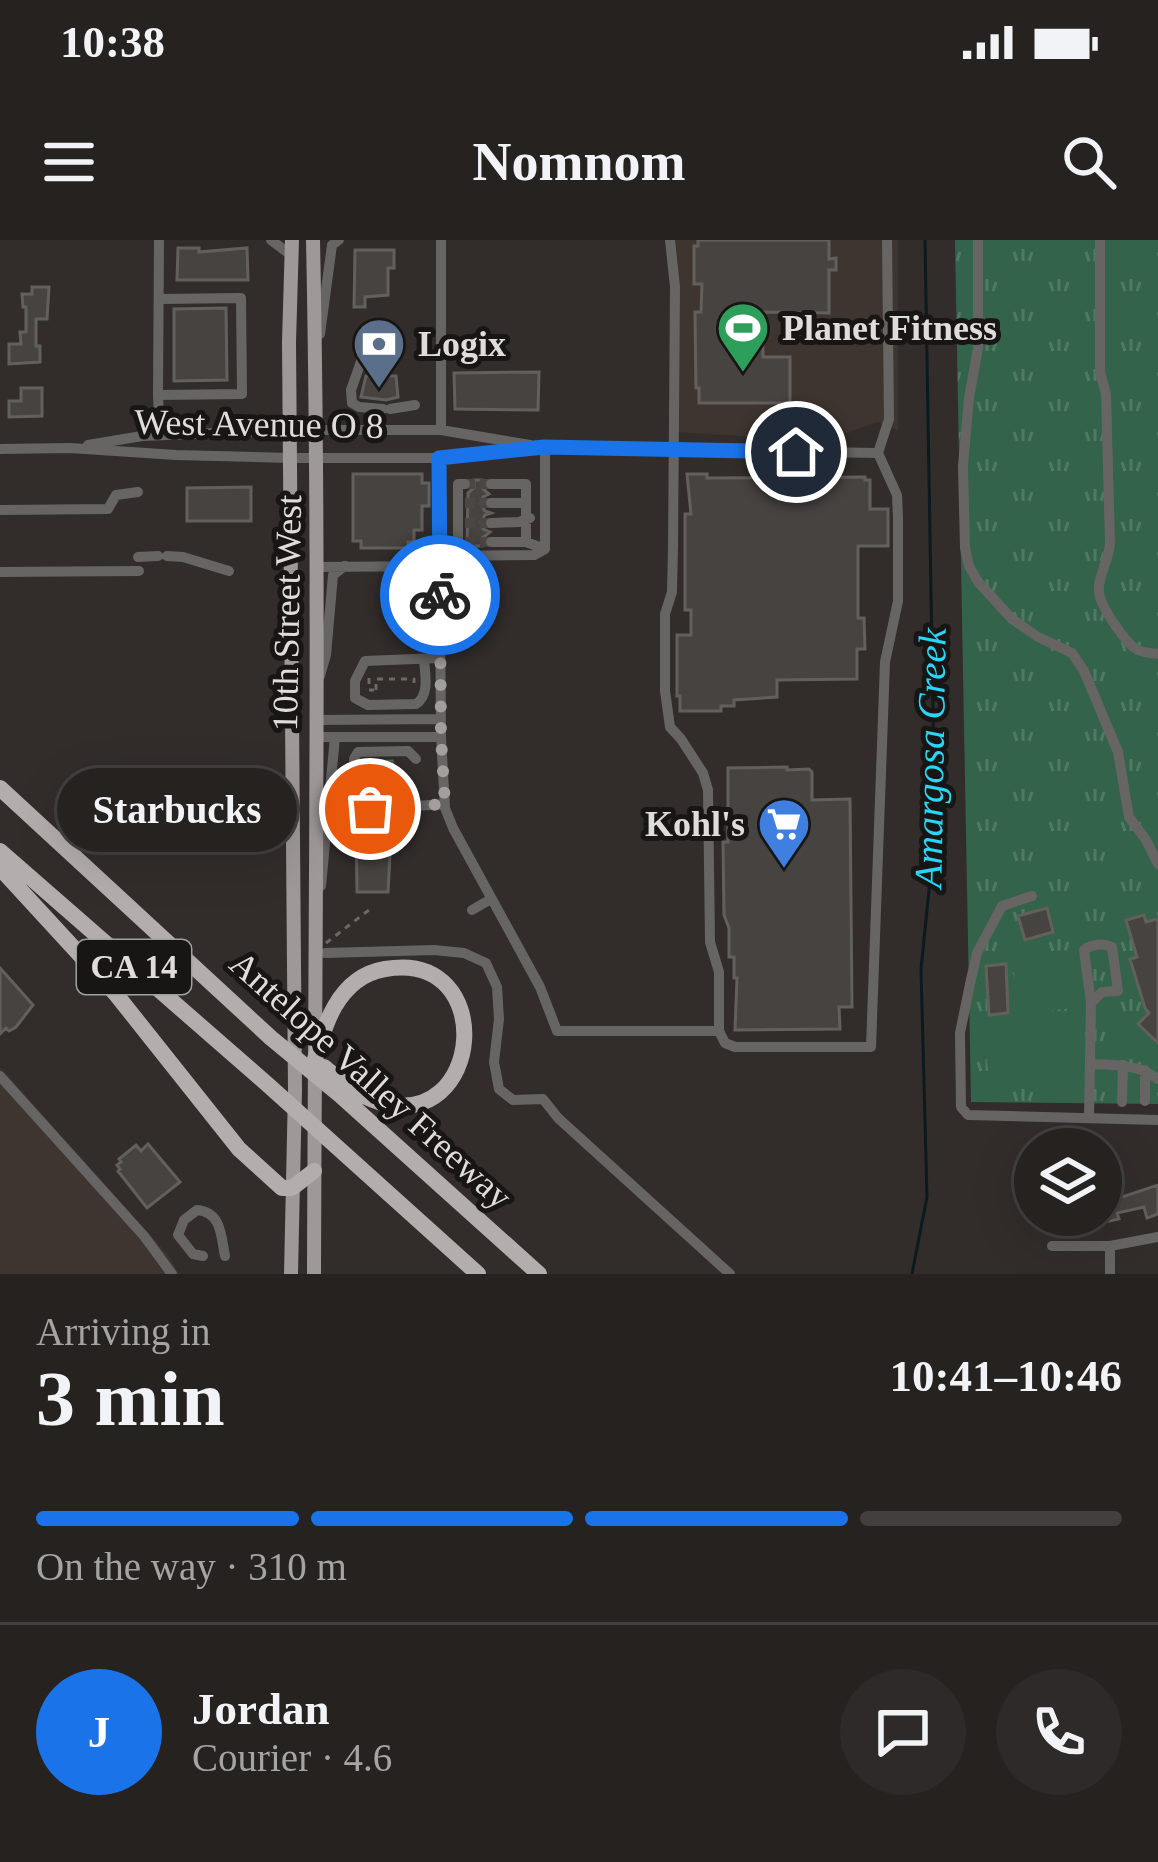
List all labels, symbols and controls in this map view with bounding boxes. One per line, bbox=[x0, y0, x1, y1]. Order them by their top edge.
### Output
text: 10:38 bbox=[60, 17, 165, 67]
icon: menu bbox=[36, 129, 102, 195]
icon: search bbox=[1056, 129, 1122, 195]
text: Nomnom bbox=[473, 132, 686, 192]
sports icon: Planet Fitness bbox=[715, 300, 771, 374]
place label: Planet Fitness bbox=[782, 308, 997, 348]
bank icon: Logix bbox=[351, 316, 407, 390]
place label: Logix bbox=[418, 324, 506, 364]
pin bbox=[745, 401, 847, 503]
street label: West Avenue O 8 bbox=[134, 402, 384, 446]
icon: home bbox=[763, 419, 829, 485]
street label: 10th Street West bbox=[265, 494, 309, 732]
courier bbox=[380, 535, 500, 655]
icon: bike bbox=[407, 562, 473, 628]
water label: Amargosa Creek bbox=[906, 627, 955, 892]
pin bbox=[319, 758, 421, 860]
callout: Starbucks bbox=[58, 767, 298, 851]
icon: bag bbox=[337, 776, 403, 842]
text: Starbucks bbox=[92, 788, 262, 831]
supermarket icon: Kohl's bbox=[756, 796, 812, 870]
place label: Kohl's bbox=[645, 804, 745, 844]
road number: CA 14 bbox=[77, 940, 191, 994]
street label: Antelope Valley Freeway bbox=[222, 943, 520, 1217]
map controls bbox=[1014, 1128, 1122, 1236]
button: layers bbox=[1014, 1128, 1122, 1236]
text: Arriving in bbox=[36, 1310, 210, 1353]
text: 10:41–10:46 bbox=[890, 1351, 1122, 1401]
text: 3 min bbox=[36, 1355, 225, 1442]
text: On the way · 310 m bbox=[36, 1545, 347, 1588]
button: chat bbox=[840, 1669, 966, 1795]
button: phone bbox=[996, 1669, 1122, 1795]
text: Jordan bbox=[192, 1684, 330, 1734]
text: J bbox=[88, 1707, 110, 1757]
text: Courier · 4.6 bbox=[192, 1736, 392, 1779]

